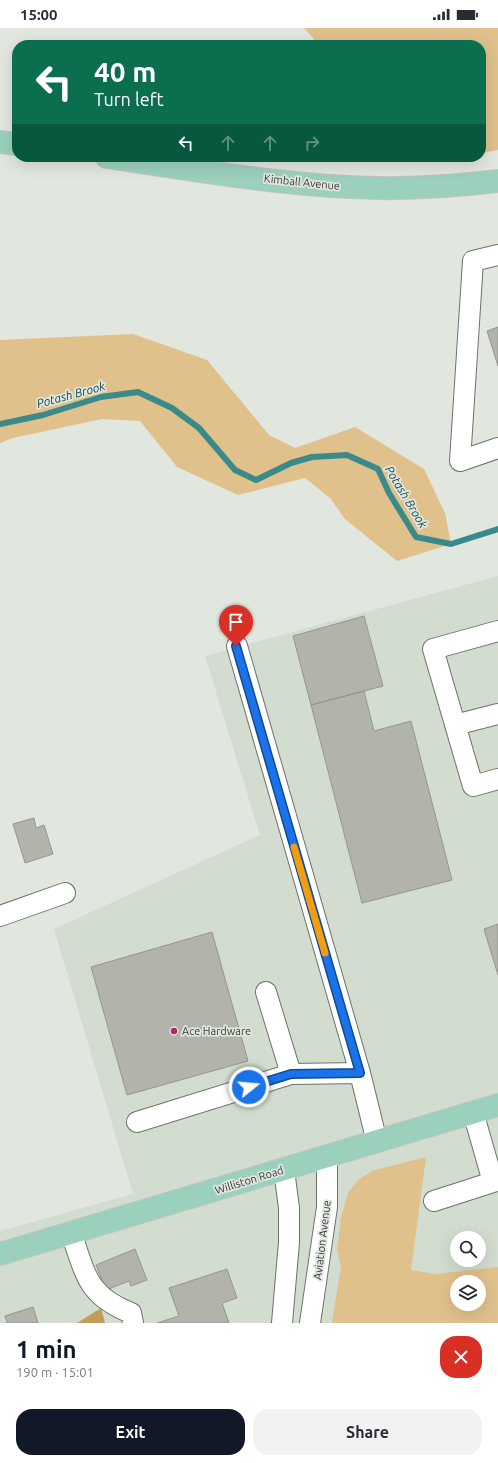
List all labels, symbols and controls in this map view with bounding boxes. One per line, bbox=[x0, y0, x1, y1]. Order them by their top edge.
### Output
text: 15:00 bbox=[20, 6, 58, 23]
icon: left bbox=[28, 56, 80, 108]
text: 40 m bbox=[94, 56, 156, 87]
text: Turn left bbox=[94, 89, 164, 109]
icon: left bbox=[175, 132, 197, 154]
icon: ahead bbox=[217, 132, 239, 154]
icon: ahead bbox=[259, 132, 281, 154]
icon: right bbox=[301, 132, 323, 154]
street label: Kimball Avenue bbox=[263, 172, 341, 192]
water label: Potash Brook bbox=[35, 379, 107, 410]
water label: Potash Brook bbox=[383, 463, 431, 531]
pin bbox=[219, 605, 253, 646]
icon: arrive bbox=[225, 611, 247, 633]
place label: Ace Hardware bbox=[182, 1025, 251, 1037]
marker: Ace Hardware bbox=[169, 1026, 179, 1036]
position arrow bbox=[228, 1066, 270, 1108]
street label: Williston Road bbox=[213, 1164, 285, 1196]
street label: Aviation Avenue bbox=[311, 1200, 333, 1280]
map controls bbox=[450, 1231, 486, 1311]
button: search bbox=[450, 1231, 486, 1267]
button: layers bbox=[450, 1275, 486, 1311]
text: 1 min bbox=[16, 1336, 77, 1363]
button: close bbox=[440, 1336, 482, 1378]
text: 190 m · 15:01 bbox=[16, 1365, 94, 1379]
button: Exit bbox=[16, 1409, 245, 1455]
button: Share bbox=[253, 1409, 482, 1455]

